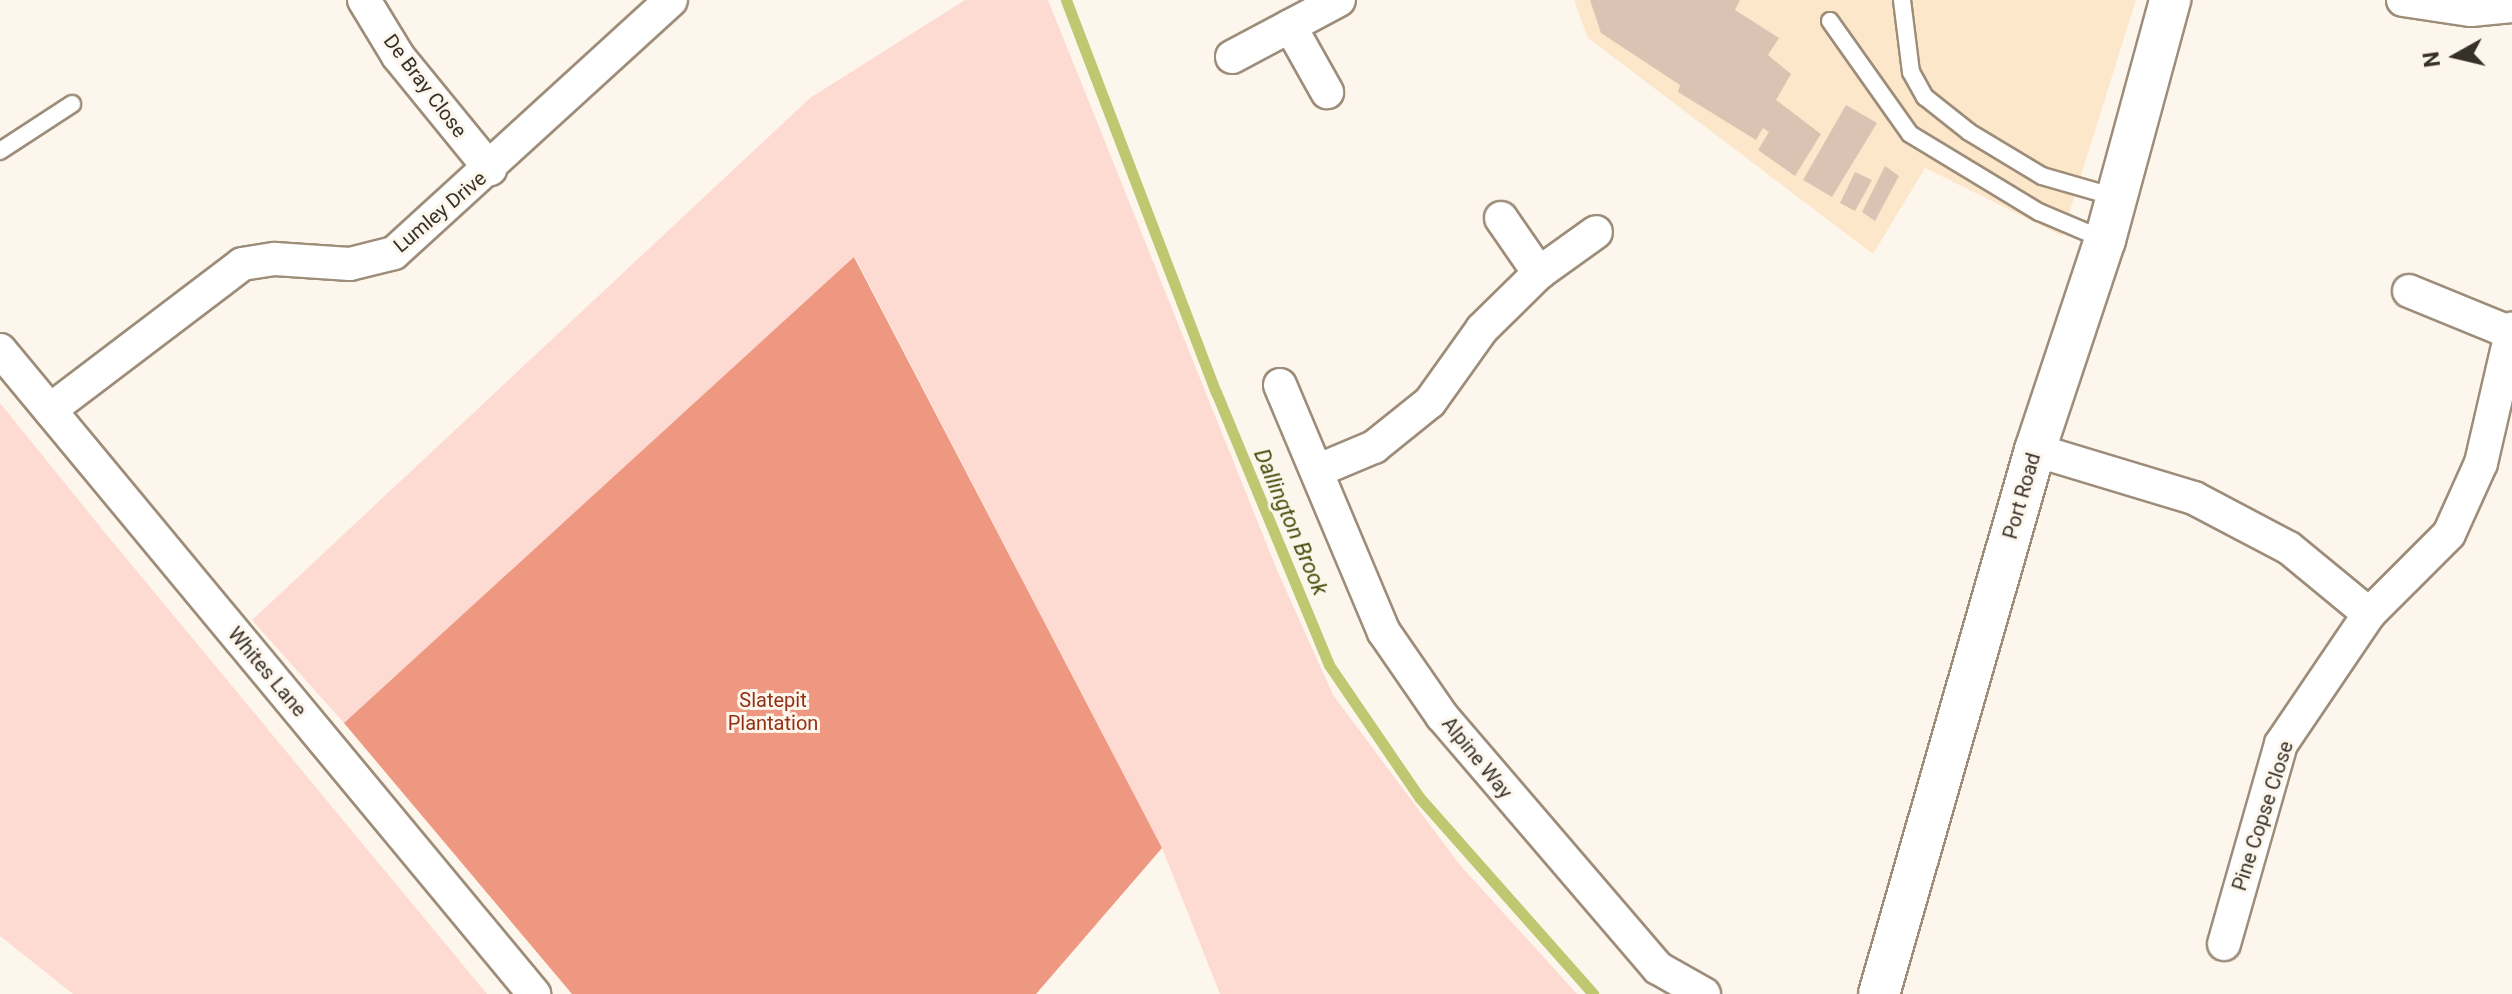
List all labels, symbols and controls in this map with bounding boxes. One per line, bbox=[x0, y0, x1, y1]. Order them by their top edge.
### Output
north arrow bbox=[2416, 16, 2496, 96]
street label: De Bray Close bbox=[378, 30, 472, 142]
text: N bbox=[2418, 50, 2445, 69]
street label: Lumley Drive bbox=[389, 166, 491, 258]
water label: Dallington Brook bbox=[1248, 445, 1334, 599]
street label: Port Road bbox=[1998, 450, 2046, 542]
street label: Whites Lane bbox=[223, 622, 311, 722]
park label: Slatepit Plantation bbox=[728, 689, 818, 736]
street label: Alpine Way bbox=[1437, 712, 1517, 804]
street label: Pine Copse Close bbox=[2228, 738, 2298, 894]

